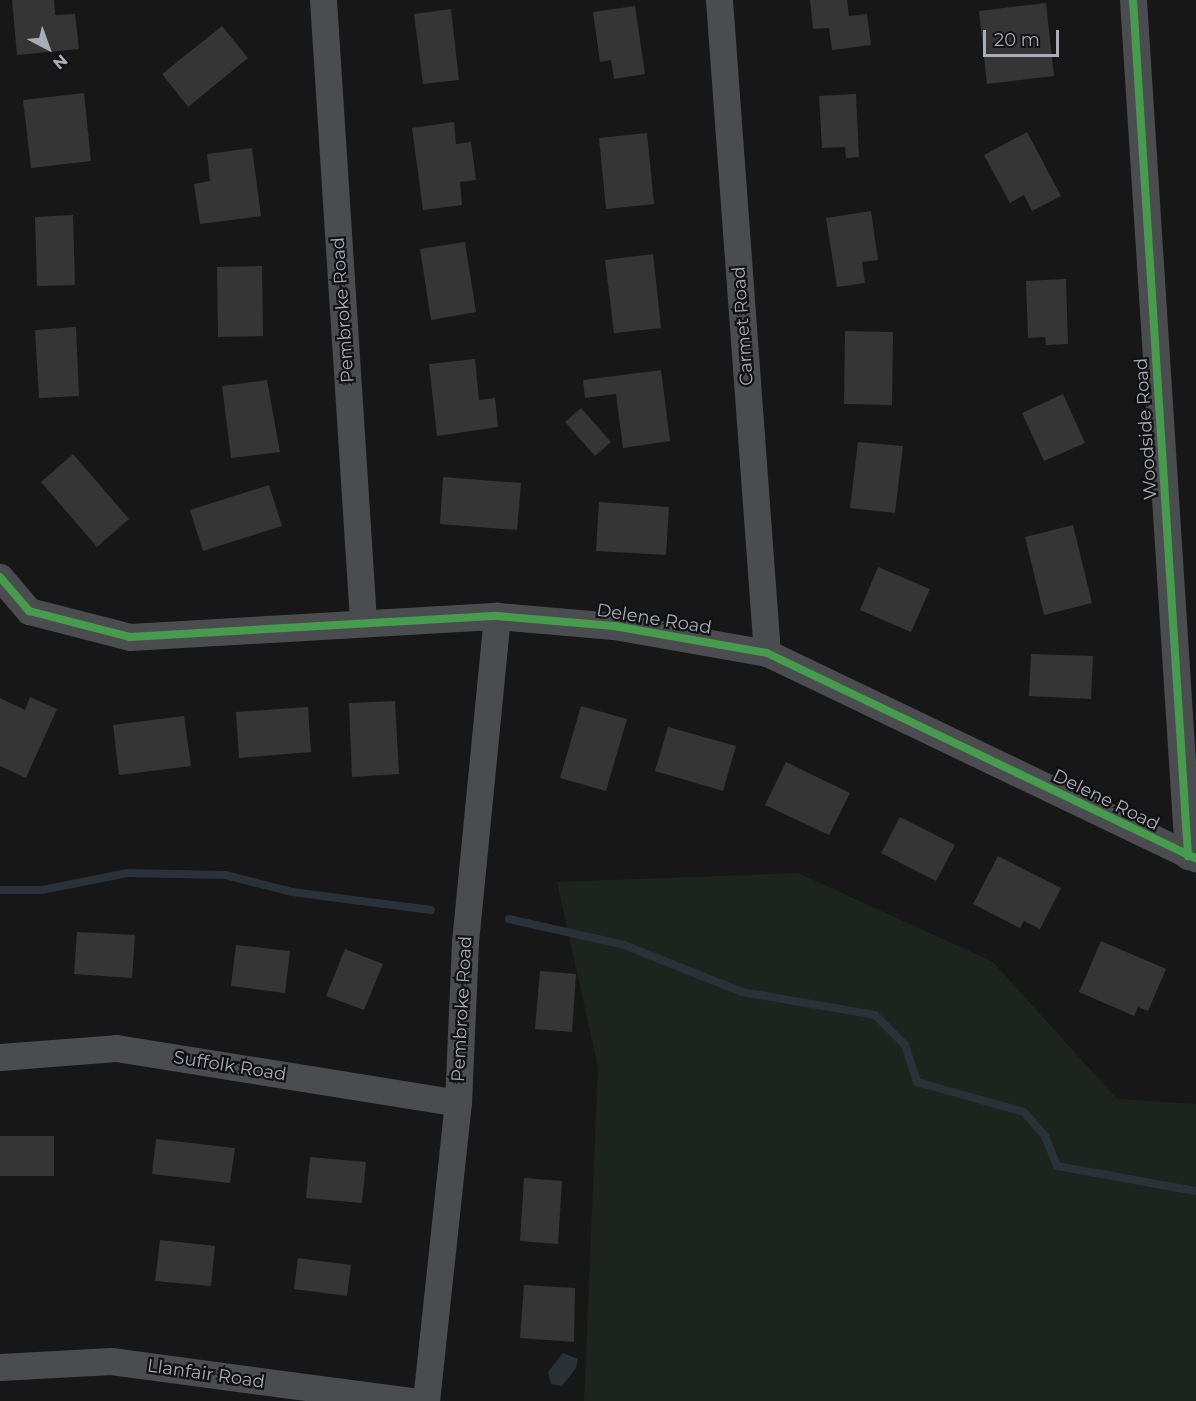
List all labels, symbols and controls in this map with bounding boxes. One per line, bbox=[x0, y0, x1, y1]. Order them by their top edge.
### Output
north arrow bbox=[18, 18, 78, 78]
scale bar bbox=[986, 18, 1062, 56]
text: 20 m bbox=[994, 29, 1040, 51]
text: N bbox=[49, 51, 71, 73]
street label: Pembroke Road bbox=[327, 236, 359, 384]
street label: Carmet Road bbox=[728, 266, 758, 386]
street label: Woodside Road bbox=[1130, 357, 1162, 501]
street label: Delene Road bbox=[595, 599, 713, 639]
street label: Delene Road bbox=[1049, 765, 1163, 835]
street label: Pembroke Road bbox=[447, 935, 477, 1083]
street label: Suffolk Road bbox=[172, 1046, 288, 1086]
street label: Llanfair Road bbox=[146, 1355, 266, 1393]

